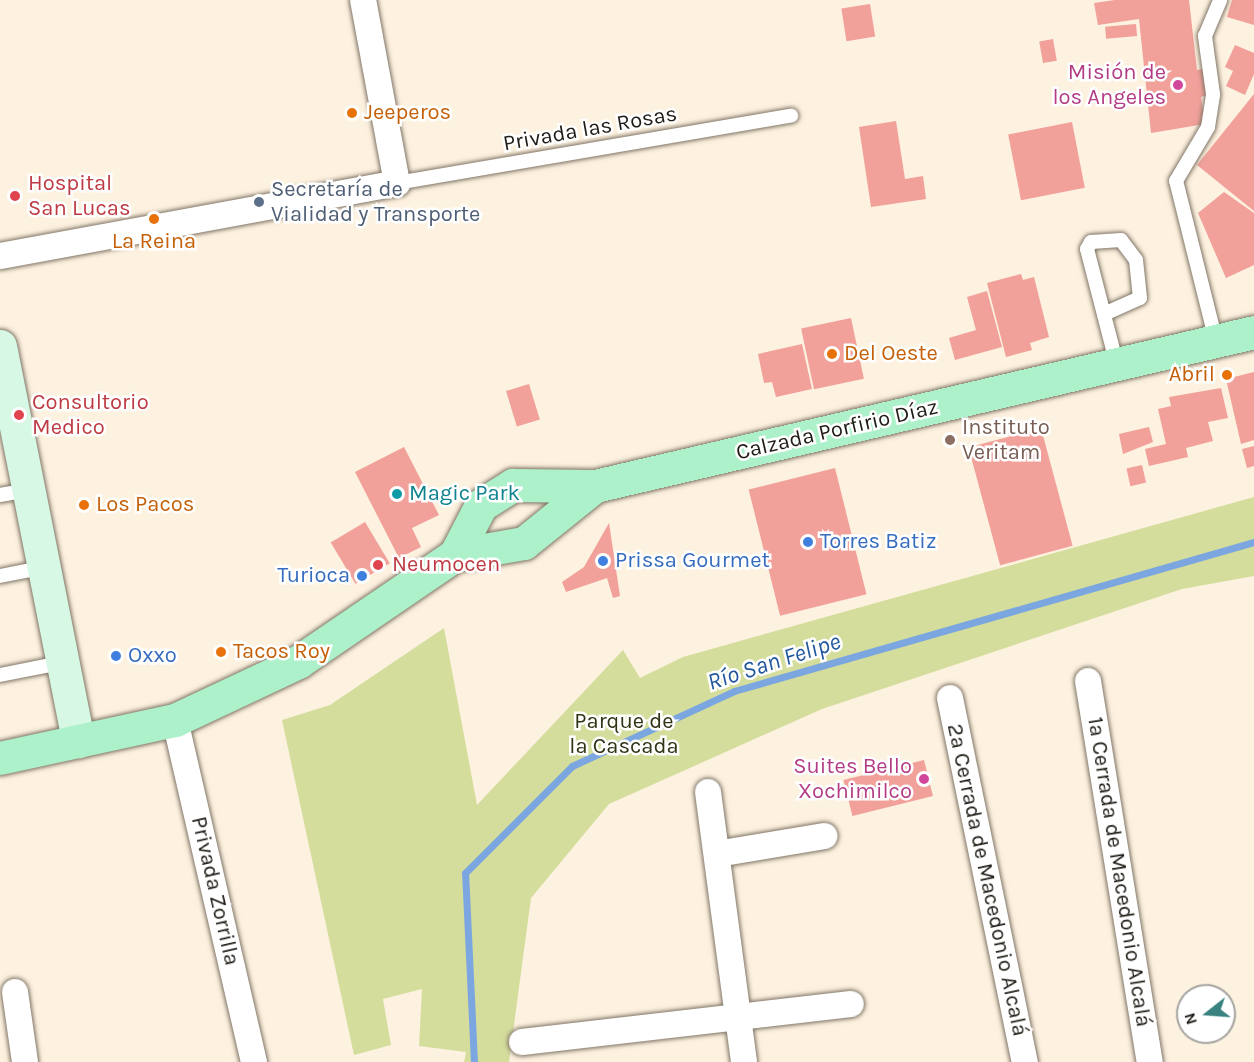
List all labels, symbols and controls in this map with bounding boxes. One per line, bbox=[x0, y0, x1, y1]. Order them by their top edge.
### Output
place label: Misión de los Angeles bbox=[1052, 59, 1166, 110]
marker: Misión de los Angeles bbox=[1171, 78, 1185, 92]
place label: Jeeperos bbox=[364, 100, 451, 126]
street label: Privada las Rosas bbox=[501, 101, 679, 157]
marker: Jeeperos bbox=[345, 106, 359, 120]
place label: Hospital San Lucas bbox=[28, 170, 131, 222]
place label: Secretaría de Vialidad y Transporte bbox=[271, 176, 480, 228]
marker: Hospital San Lucas bbox=[6, 187, 24, 205]
marker: Secretaría de Vialidad y Transporte bbox=[252, 195, 266, 209]
marker: La Reina bbox=[147, 212, 161, 226]
place label: La Reina bbox=[112, 229, 196, 255]
place label: Del Oeste bbox=[844, 341, 938, 367]
marker: Del Oeste bbox=[825, 347, 839, 361]
place label: Abril bbox=[1169, 362, 1215, 388]
marker: Abril bbox=[1220, 368, 1234, 382]
place label: Consultorio Medico bbox=[32, 389, 149, 440]
street label: Calzada Porfirio Díaz bbox=[734, 394, 940, 466]
marker: Consultorio Medico bbox=[10, 406, 28, 424]
place label: Instituto Veritam bbox=[962, 414, 1050, 466]
marker: Instituto Veritam bbox=[943, 433, 957, 447]
place label: Magic Park bbox=[409, 481, 520, 507]
marker: Magic Park bbox=[390, 487, 404, 501]
place label: Los Pacos bbox=[96, 492, 194, 518]
marker: Los Pacos bbox=[77, 498, 91, 512]
place label: Torres Batiz bbox=[820, 529, 936, 555]
marker: Torres Batiz bbox=[801, 535, 815, 549]
place label: Prissa Gourmet bbox=[615, 548, 770, 574]
place label: Neumocen bbox=[392, 552, 500, 578]
marker: Prissa Gourmet bbox=[596, 554, 610, 568]
marker: Neumocen bbox=[369, 556, 387, 574]
place label: Turioca bbox=[277, 563, 350, 589]
marker: Turioca bbox=[355, 569, 369, 583]
water label: Río San Felipe bbox=[704, 627, 844, 697]
place label: Tacos Roy bbox=[233, 639, 330, 665]
place label: Oxxo bbox=[128, 643, 177, 669]
marker: Tacos Roy bbox=[214, 645, 228, 659]
marker: Oxxo bbox=[109, 649, 123, 663]
park label: Parque de la Cascada bbox=[569, 708, 679, 760]
street label: 1a Cerrada de Macedonio Alcalá bbox=[1081, 715, 1157, 1029]
street label: 2a Cerrada de Macedonio Alcalá bbox=[941, 721, 1033, 1039]
place label: Suites Bello Xochimilco bbox=[793, 753, 912, 804]
marker: Suites Bello Xochimilco bbox=[917, 772, 931, 786]
street label: Privada Zorrilla bbox=[185, 814, 245, 968]
north arrow bbox=[1176, 984, 1236, 1044]
text: N bbox=[1179, 1011, 1201, 1027]

